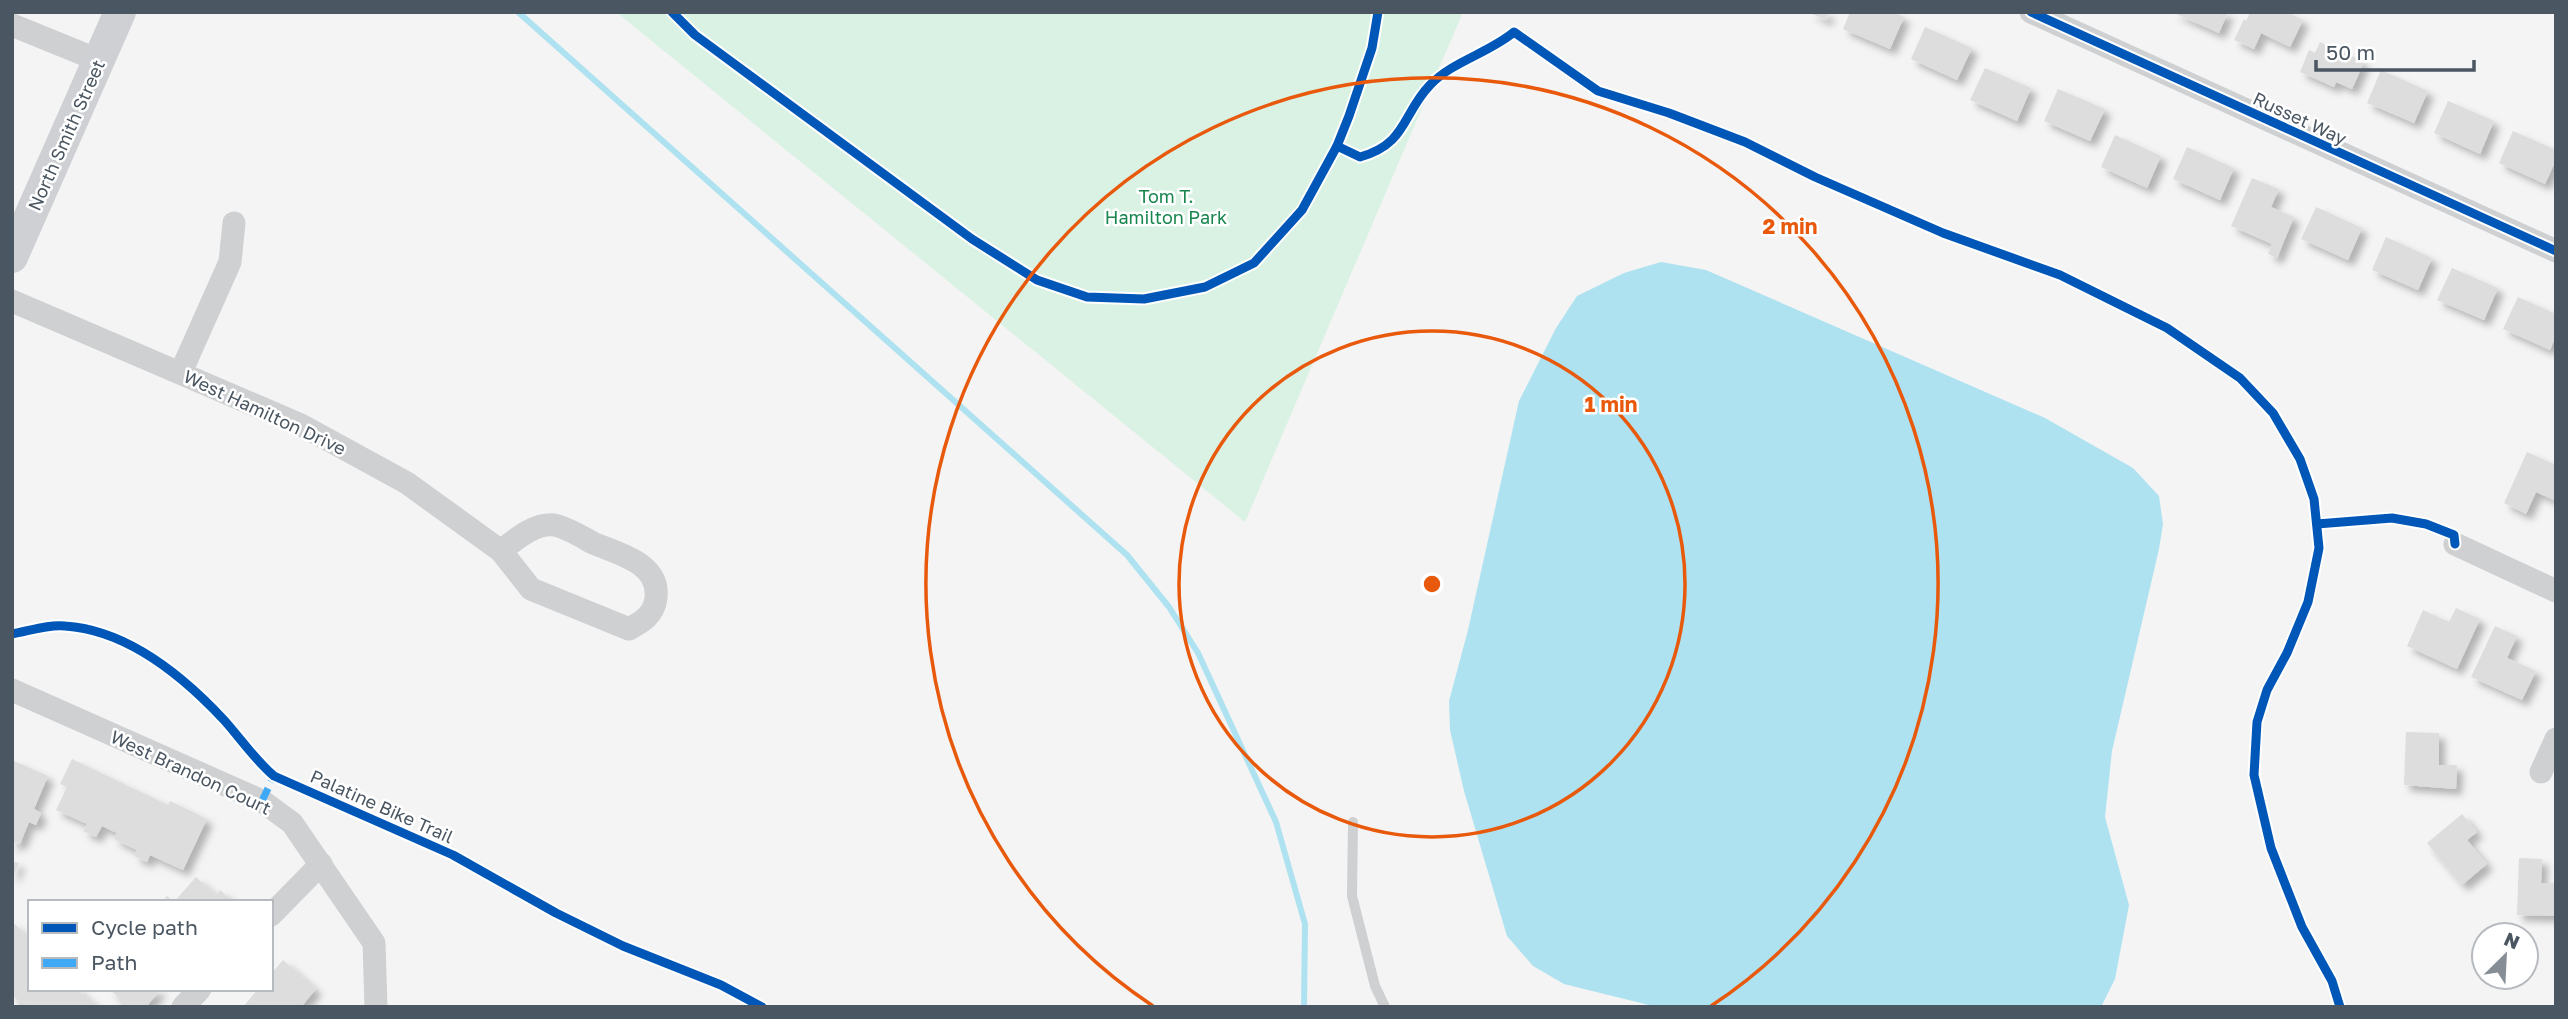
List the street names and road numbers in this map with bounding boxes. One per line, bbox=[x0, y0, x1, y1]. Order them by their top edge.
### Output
street label: North Smith Street bbox=[23, 56, 109, 214]
street label: Russet Way bbox=[2250, 87, 2350, 149]
street label: West Hamilton Drive bbox=[180, 365, 350, 459]
street label: West Brandon Court bbox=[107, 725, 275, 819]
street label: Palatine Bike Trail bbox=[307, 765, 457, 848]

